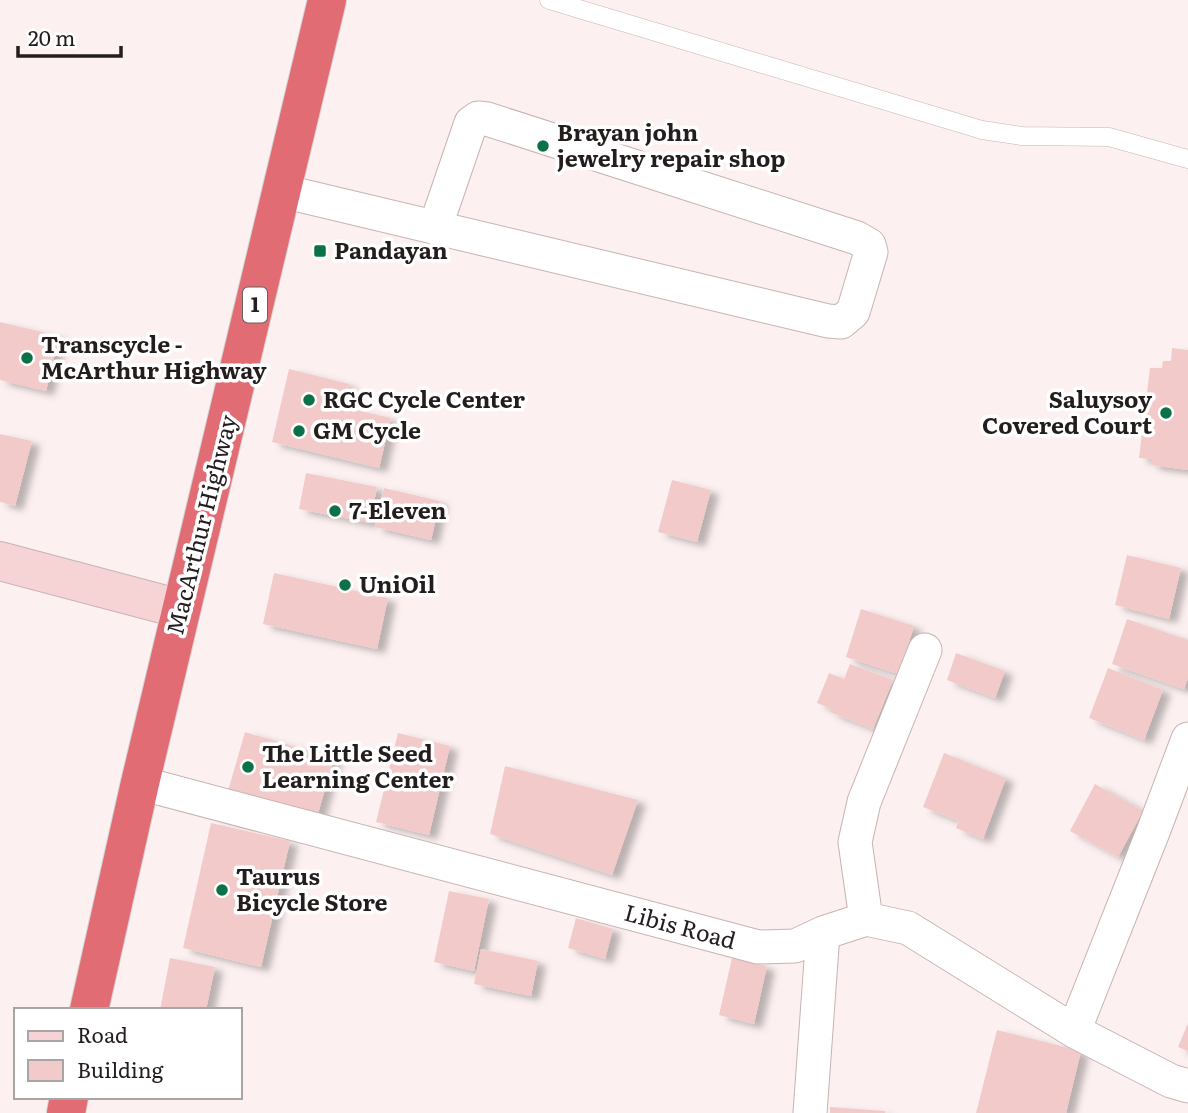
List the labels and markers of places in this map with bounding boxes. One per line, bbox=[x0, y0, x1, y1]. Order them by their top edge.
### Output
place label: Brayan john jewelry repair shop bbox=[557, 114, 785, 174]
marker: Brayan john jewelry repair shop bbox=[535, 138, 551, 154]
place label: Pandayan bbox=[334, 232, 448, 266]
marker: Pandayan bbox=[312, 243, 328, 259]
place label: Transcycle - McArthur Highway bbox=[41, 326, 267, 386]
marker: Transcycle - McArthur Highway bbox=[19, 350, 35, 366]
place label: RGC Cycle Center bbox=[323, 381, 526, 415]
place label: Saluysoy Covered Court bbox=[982, 381, 1152, 441]
marker: RGC Cycle Center bbox=[301, 392, 317, 408]
marker: Saluysoy Covered Court bbox=[1158, 405, 1174, 421]
place label: GM Cycle bbox=[313, 412, 421, 446]
marker: GM Cycle bbox=[291, 423, 307, 439]
place label: 7-Eleven bbox=[349, 492, 446, 526]
marker: 7-Eleven bbox=[327, 503, 343, 519]
place label: UniOil bbox=[359, 566, 435, 600]
marker: UniOil bbox=[337, 577, 353, 593]
place label: The Little Seed Learning Center bbox=[262, 735, 454, 795]
marker: The Little Seed Learning Center bbox=[240, 759, 256, 775]
place label: Taurus Bicycle Store bbox=[236, 858, 388, 918]
marker: Taurus Bicycle Store bbox=[214, 882, 230, 898]

